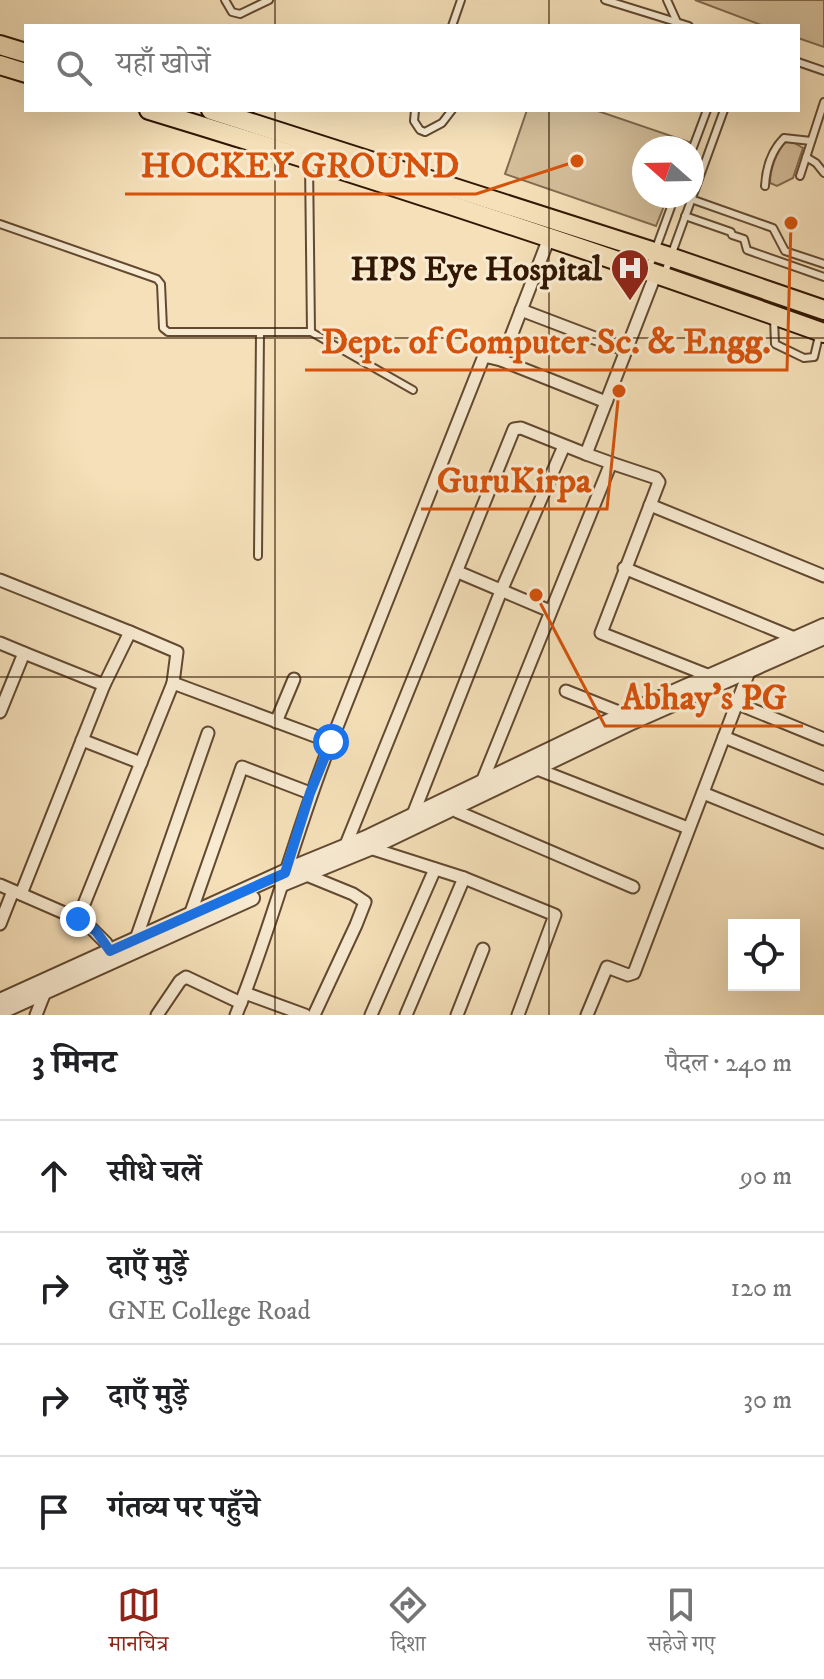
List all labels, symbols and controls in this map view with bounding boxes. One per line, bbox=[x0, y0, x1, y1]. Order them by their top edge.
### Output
search box bbox=[24, 24, 800, 112]
icon: search bbox=[52, 46, 96, 90]
text: यहाँ खोजें bbox=[116, 46, 210, 83]
callout: HOCKEY GROUND bbox=[125, 134, 476, 194]
north arrow bbox=[632, 136, 704, 208]
text: HOCKEY GROUND bbox=[141, 144, 459, 189]
hospital icon: HPS Eye Hospital bbox=[609, 247, 651, 302]
place label: HPS Eye Hospital bbox=[351, 249, 603, 291]
callout: Dept. of Computer Sc. & Engg. bbox=[305, 310, 787, 370]
text: Dept. of Computer Sc. & Engg. bbox=[321, 320, 771, 365]
callout: GuruKirpa bbox=[421, 449, 607, 509]
text: GuruKirpa bbox=[437, 459, 592, 504]
callout: Abhay's PG bbox=[605, 666, 803, 726]
text: Abhay's PG bbox=[620, 676, 787, 721]
route start bbox=[313, 724, 349, 760]
route end bbox=[60, 901, 96, 937]
map controls bbox=[728, 919, 800, 991]
button: locate bbox=[728, 919, 800, 991]
text: 3 मिनट bbox=[32, 1042, 116, 1084]
text: पैदल · 240 m bbox=[665, 1047, 792, 1080]
icon: ahead bbox=[32, 1154, 76, 1198]
text: सीधे चलें bbox=[108, 1154, 201, 1191]
text: 90 m bbox=[740, 1160, 792, 1193]
text: दाएँ मुड़ें bbox=[108, 1249, 188, 1286]
icon: right bbox=[32, 1266, 76, 1310]
text: 120 m bbox=[731, 1272, 792, 1305]
text: GNE College Road bbox=[108, 1295, 310, 1328]
icon: right bbox=[32, 1378, 76, 1422]
text: दाएँ मुड़ें bbox=[108, 1378, 188, 1415]
text: 30 m bbox=[743, 1384, 792, 1417]
icon: arrive bbox=[32, 1490, 76, 1534]
text: गंतव्य पर पहुँचे bbox=[108, 1490, 260, 1527]
tab: मानचित्र bbox=[109, 1583, 168, 1665]
tab: दिशा bbox=[386, 1583, 430, 1665]
tab: सहेजे गए bbox=[648, 1583, 715, 1665]

